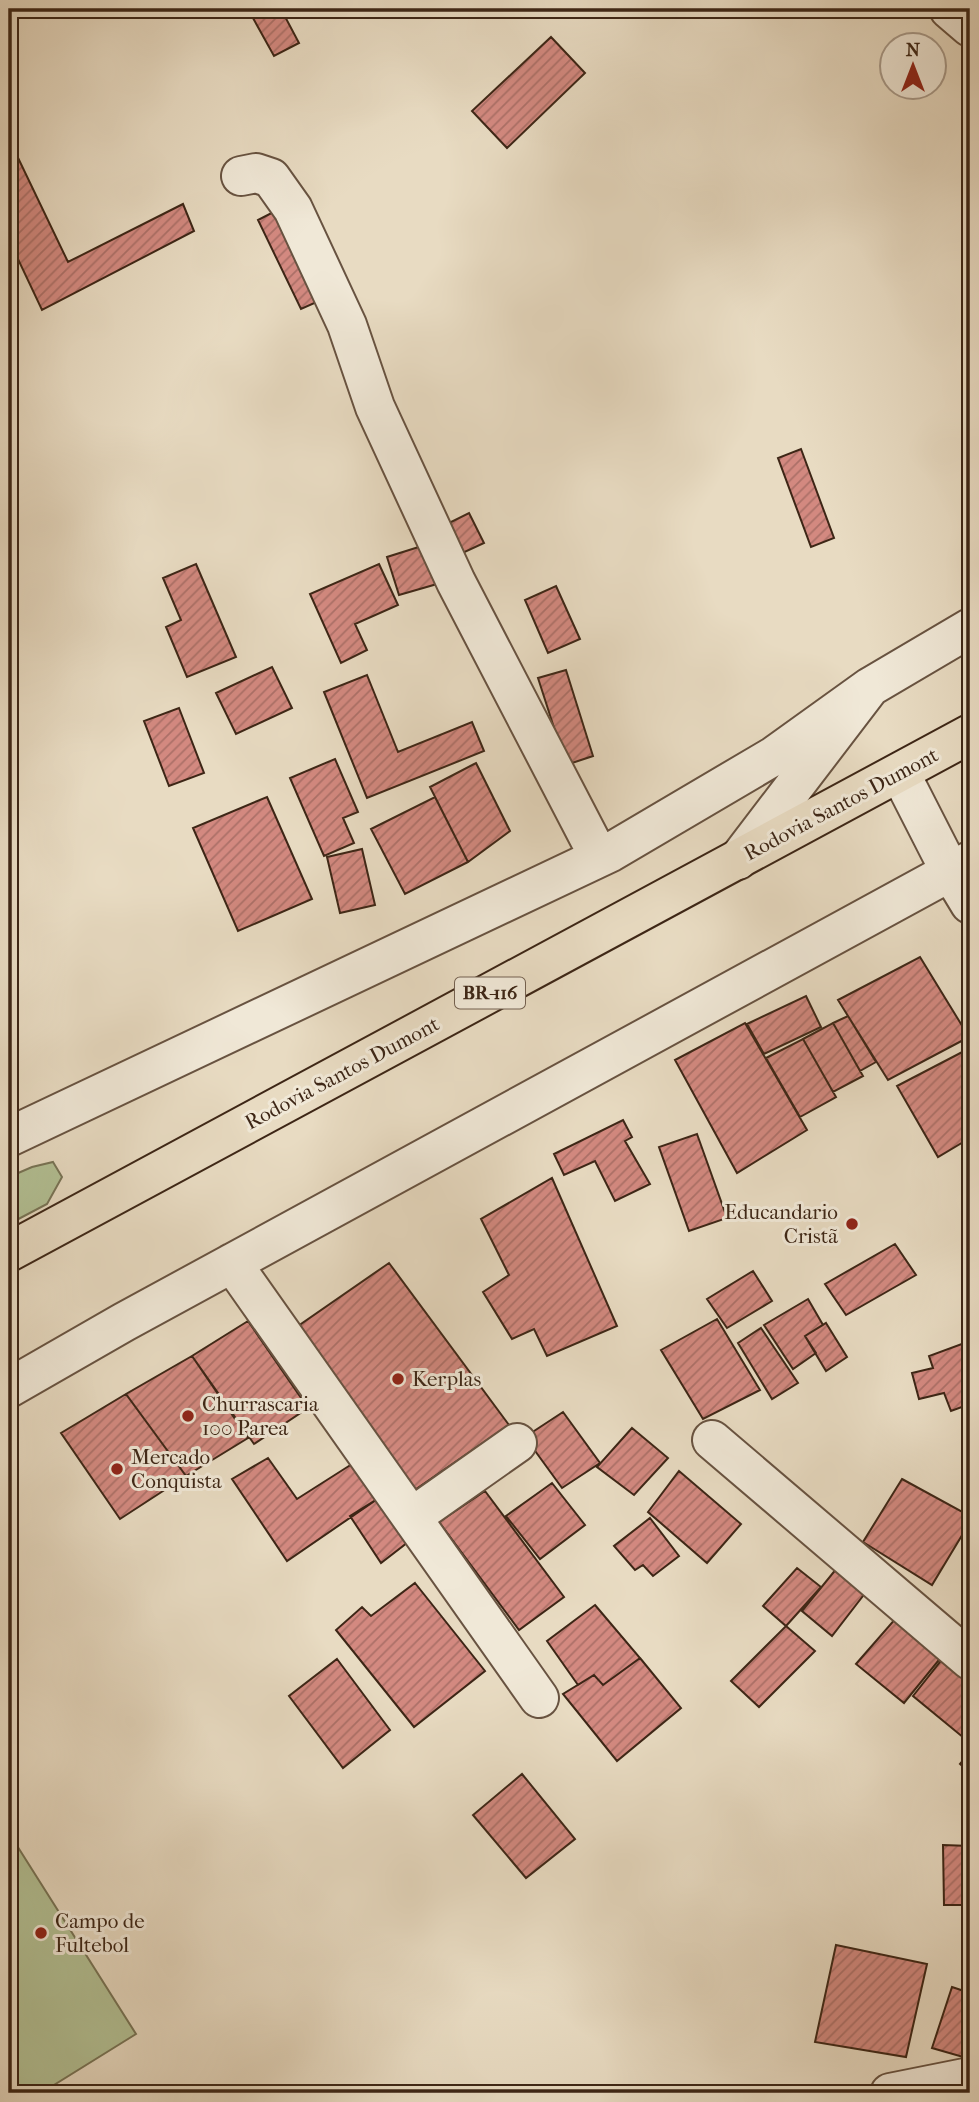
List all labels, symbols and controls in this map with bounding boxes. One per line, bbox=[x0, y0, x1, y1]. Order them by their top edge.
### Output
north arrow bbox=[878, 32, 948, 102]
text: N bbox=[906, 39, 921, 61]
street label: Rodovia Santos Dumont bbox=[740, 742, 943, 865]
road number: BR-116 bbox=[455, 978, 525, 1009]
street label: Rodovia Santos Dumont bbox=[241, 1011, 444, 1134]
place label: Educandario Cristã bbox=[724, 1200, 838, 1248]
marker: Educandario Cristã bbox=[844, 1216, 860, 1232]
place label: Kerplas bbox=[412, 1367, 482, 1391]
marker: Kerplas bbox=[390, 1371, 406, 1387]
place label: Churrascaria 100 Parea bbox=[202, 1392, 319, 1440]
marker: Churrascaria 100 Parea bbox=[180, 1408, 196, 1424]
place label: Mercado Conquista bbox=[131, 1445, 222, 1493]
marker: Mercado Conquista bbox=[109, 1461, 125, 1477]
place label: Campo de Fultebol bbox=[55, 1909, 145, 1957]
marker: Campo de Fultebol bbox=[33, 1925, 49, 1941]

